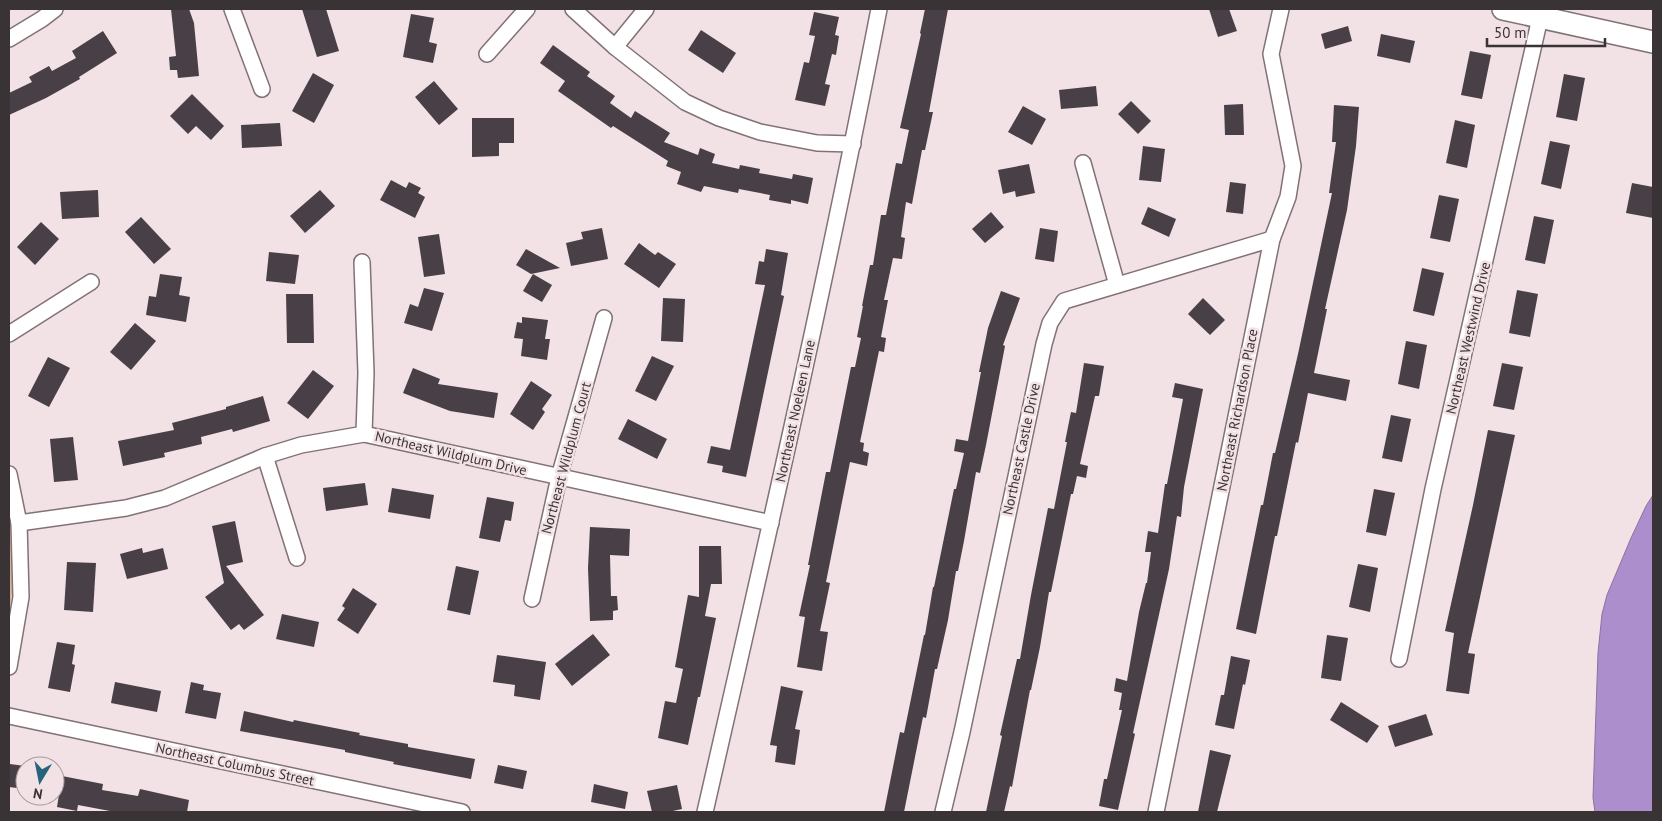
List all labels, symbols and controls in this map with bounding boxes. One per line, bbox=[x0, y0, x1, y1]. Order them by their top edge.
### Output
scale bar bbox=[1487, 15, 1604, 47]
text: 50 m bbox=[1494, 23, 1527, 42]
street label: Northeast Westwind Drive bbox=[1442, 260, 1494, 416]
street label: Northeast Richardson Place bbox=[1212, 327, 1262, 493]
street label: Northeast Noeleen Lane bbox=[771, 338, 819, 484]
street label: Northeast Wildplum Court bbox=[537, 380, 595, 536]
street label: Northeast Castle Drive bbox=[998, 381, 1044, 517]
street label: Northeast Wildplum Drive bbox=[373, 427, 529, 479]
street label: Northeast Columbus Street bbox=[154, 738, 316, 790]
north arrow bbox=[15, 756, 65, 806]
text: N bbox=[32, 784, 44, 803]

